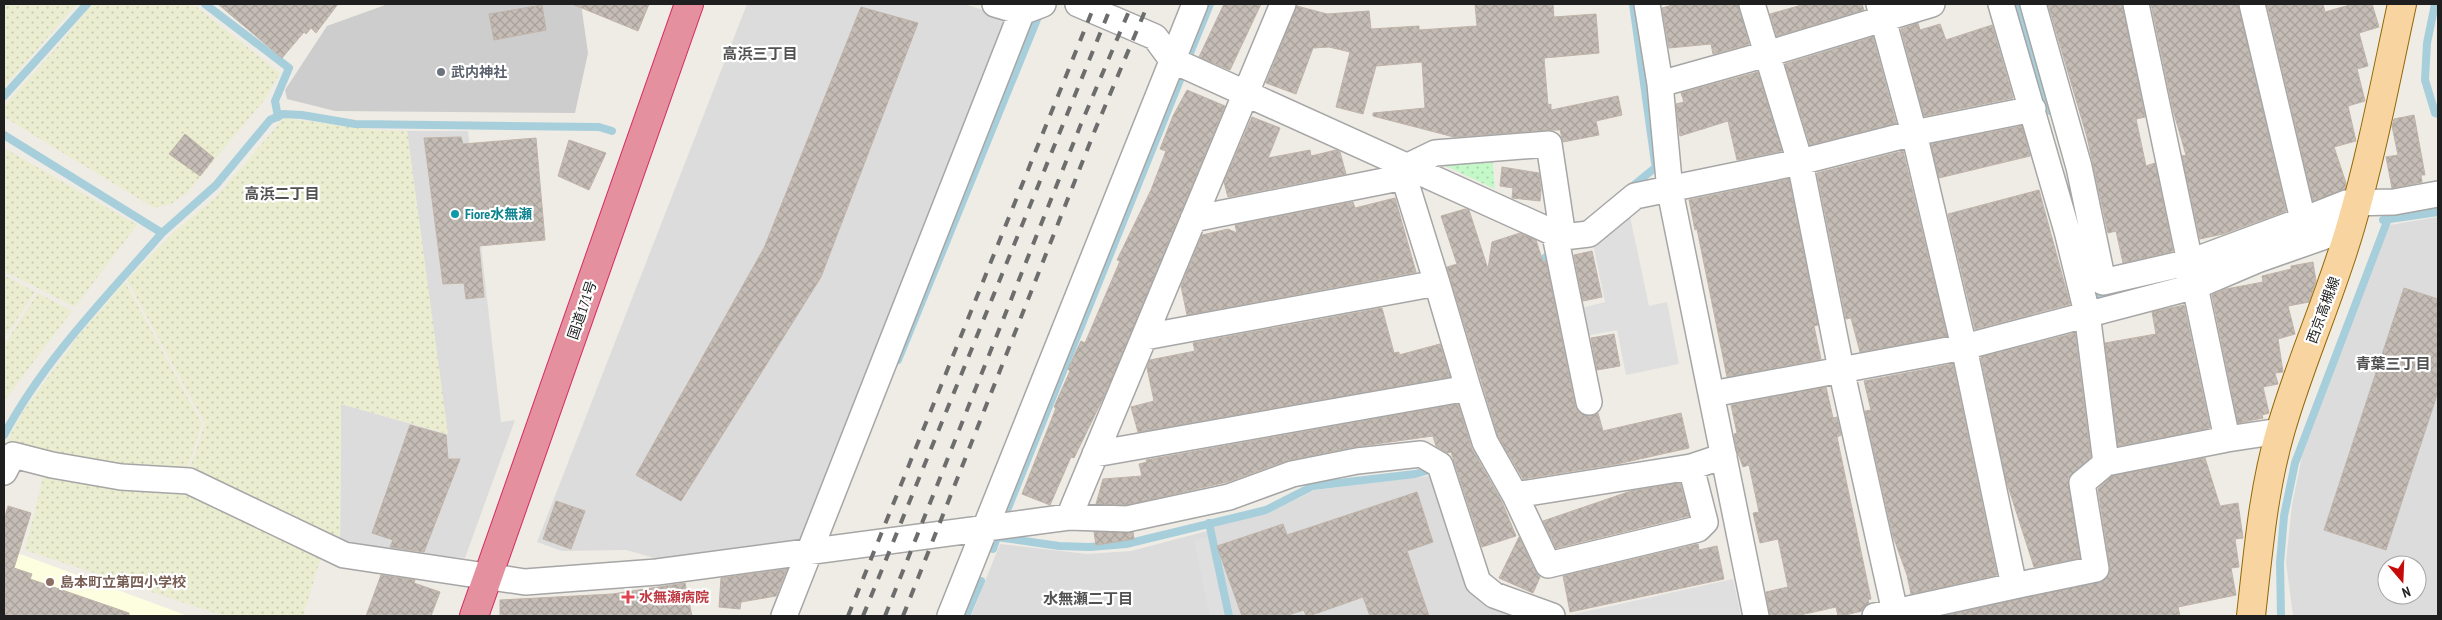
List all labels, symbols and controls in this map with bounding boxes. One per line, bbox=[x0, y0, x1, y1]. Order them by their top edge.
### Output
district label: 高浜三丁目 bbox=[722, 44, 798, 63]
place label: 武内神社 bbox=[451, 63, 507, 81]
marker: 武内神社 bbox=[435, 66, 447, 78]
district label: 高浜二丁目 bbox=[244, 184, 320, 203]
place label: Fiore水無瀬 bbox=[465, 205, 532, 223]
marker: Fiore水無瀬 bbox=[449, 208, 461, 220]
street label: 西京高槻線 bbox=[2303, 274, 2343, 346]
street label: 国道171号 bbox=[564, 278, 600, 342]
district label: 青葉三丁目 bbox=[2355, 354, 2431, 373]
north arrow bbox=[2377, 555, 2427, 605]
place label: 島本町立第四小学校 bbox=[60, 573, 186, 591]
marker: 島本町立第四小学校 bbox=[44, 576, 56, 588]
text: N bbox=[2400, 583, 2413, 602]
place label: 水無瀬病院 bbox=[639, 588, 709, 606]
district label: 水無瀬二丁目 bbox=[1043, 589, 1133, 608]
marker: 水無瀬病院 bbox=[621, 590, 635, 604]

